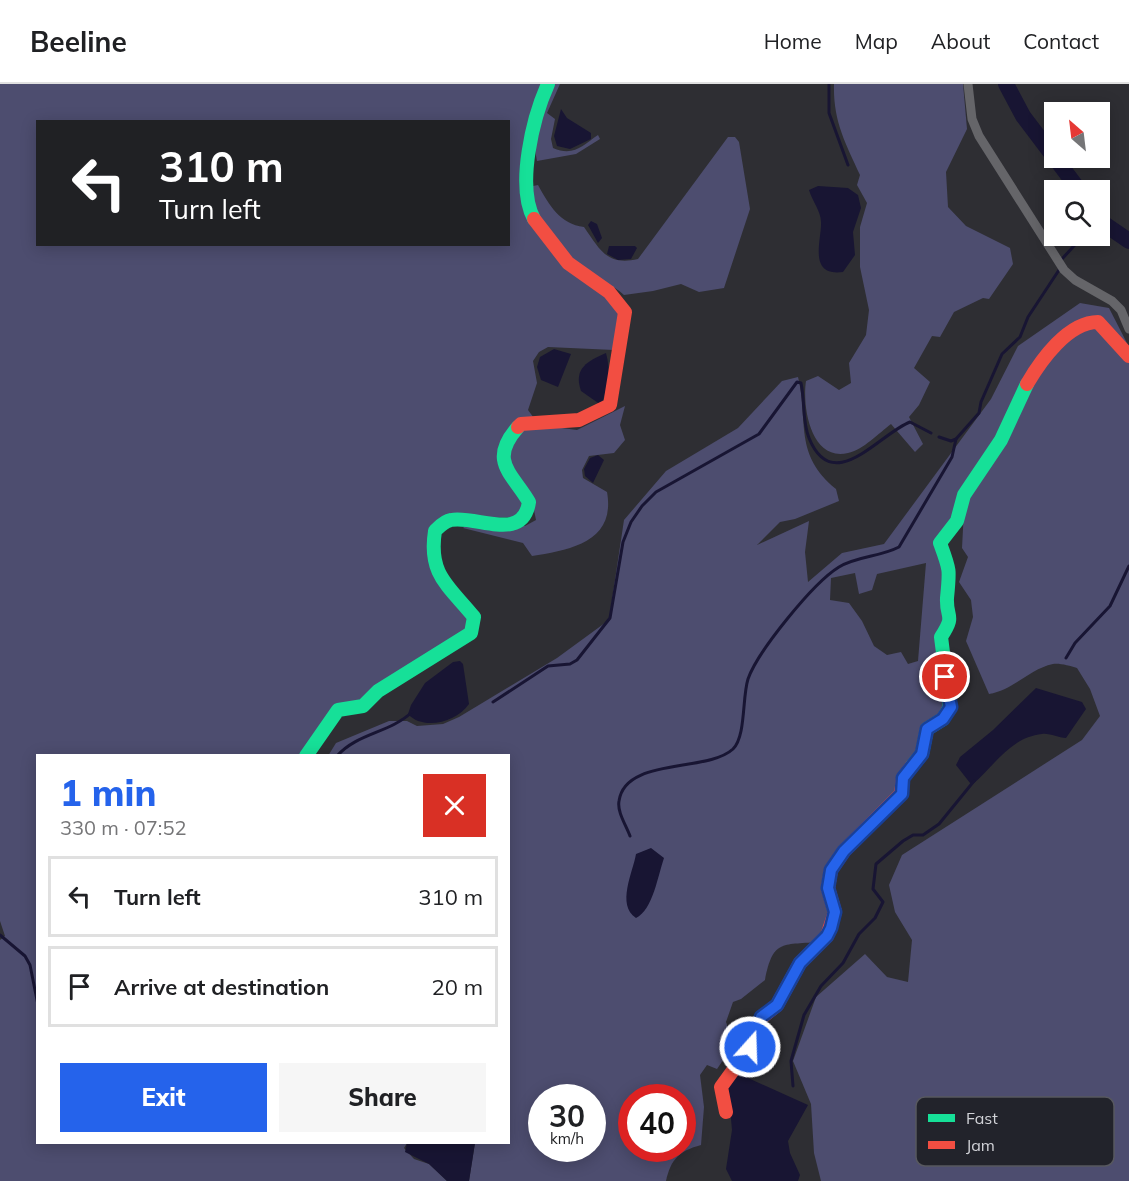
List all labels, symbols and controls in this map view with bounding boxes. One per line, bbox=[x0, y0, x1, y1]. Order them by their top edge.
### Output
text: Beeline bbox=[30, 24, 127, 59]
text: Home bbox=[764, 28, 822, 54]
text: Map bbox=[855, 28, 898, 54]
text: About bbox=[931, 28, 990, 54]
text: Contact bbox=[1023, 28, 1099, 54]
north arrow bbox=[1044, 102, 1110, 168]
map controls bbox=[1044, 102, 1110, 246]
text: 310 m bbox=[159, 140, 284, 193]
icon: left bbox=[60, 144, 138, 222]
button: search bbox=[1044, 180, 1110, 246]
text: Turn left bbox=[159, 192, 261, 226]
pin bbox=[919, 651, 970, 702]
icon: arrive bbox=[928, 660, 961, 693]
text: 1 min bbox=[60, 770, 156, 815]
button: close bbox=[423, 774, 486, 837]
text: 330 m · 07:52 bbox=[60, 815, 186, 840]
icon: left bbox=[63, 880, 96, 913]
text: Turn left bbox=[114, 883, 201, 911]
text: 310 m bbox=[418, 883, 483, 911]
icon: arrive bbox=[63, 970, 96, 1003]
text: Arrive at destination bbox=[114, 973, 329, 1001]
text: 20 m bbox=[432, 973, 483, 1001]
position arrow bbox=[718, 1015, 782, 1079]
button: Exit bbox=[60, 1063, 267, 1132]
button: Share bbox=[279, 1063, 486, 1132]
speed limit sign: 40 bbox=[618, 1084, 696, 1162]
text: 30 bbox=[549, 1097, 585, 1135]
legend bbox=[916, 1097, 1114, 1166]
text: Fast bbox=[966, 1108, 998, 1128]
text: km/h bbox=[550, 1129, 584, 1148]
text: Jam bbox=[966, 1135, 995, 1155]

